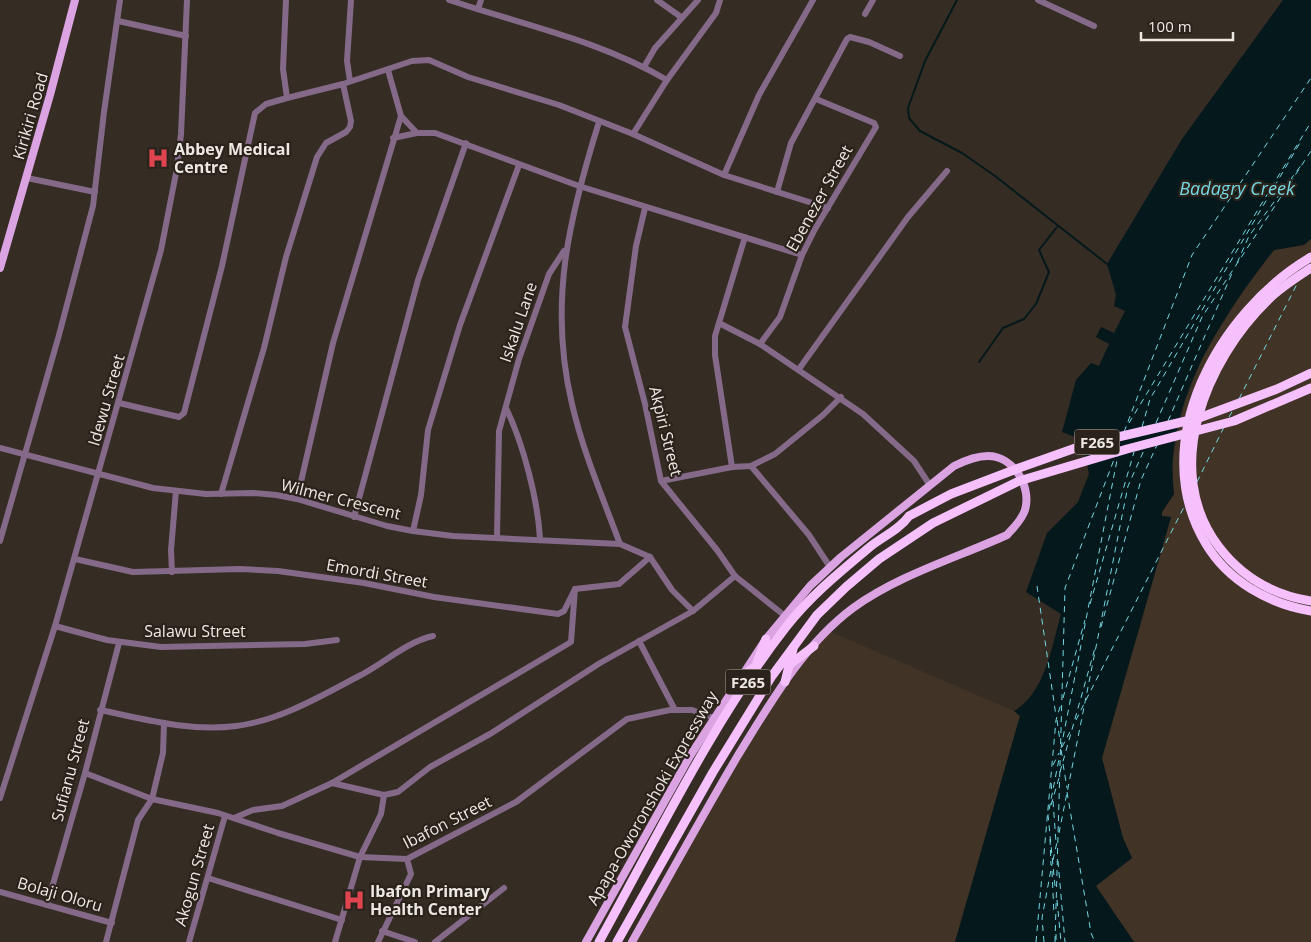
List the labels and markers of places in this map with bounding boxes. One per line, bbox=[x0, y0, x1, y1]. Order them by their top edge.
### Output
place label: Abbey Medical Centre bbox=[174, 138, 290, 178]
hospital icon: Abbey Medical Centre bbox=[145, 145, 171, 171]
place label: Ibafon Primary Health Center bbox=[370, 880, 491, 920]
hospital icon: Ibafon Primary Health Center bbox=[341, 887, 367, 913]

